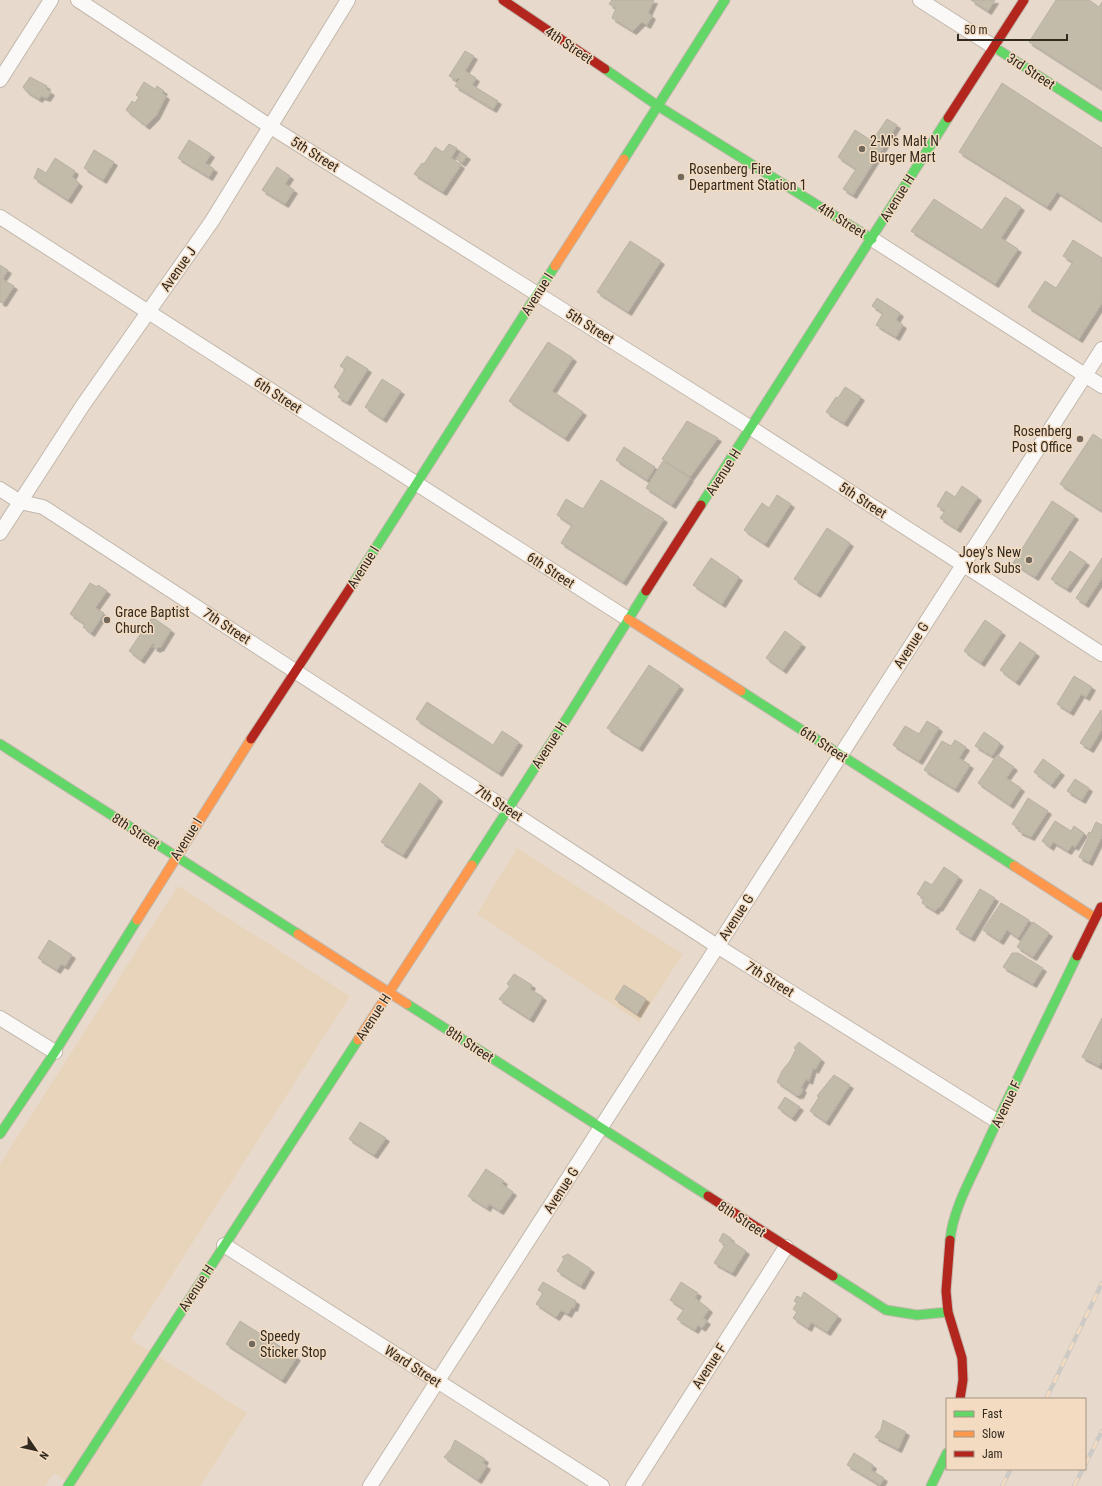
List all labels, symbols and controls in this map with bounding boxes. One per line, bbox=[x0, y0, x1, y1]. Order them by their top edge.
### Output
scale bar bbox=[958, 16, 1067, 42]
street label: 4th Street bbox=[542, 23, 596, 67]
text: 50 m bbox=[964, 23, 988, 37]
street label: 3rd Street bbox=[1004, 50, 1058, 92]
street label: 5th Street bbox=[288, 133, 342, 175]
place label: 2-M's Malt N Burger Mart bbox=[870, 133, 939, 165]
marker: 2-M's Malt N Burger Mart bbox=[857, 144, 867, 154]
place label: Rosenberg Fire Department Station 1 bbox=[689, 161, 807, 193]
marker: Rosenberg Fire Department Station 1 bbox=[676, 172, 686, 182]
street label: Avenue H bbox=[876, 172, 918, 224]
street label: 4th Street bbox=[815, 199, 869, 241]
street label: Avenue J bbox=[157, 244, 199, 294]
street label: Avenue I bbox=[518, 270, 556, 318]
street label: 5th Street bbox=[563, 305, 617, 347]
street label: 6th Street bbox=[251, 374, 305, 416]
place label: Rosenberg Post Office bbox=[1012, 423, 1072, 455]
marker: Rosenberg Post Office bbox=[1075, 434, 1085, 444]
street label: Avenue H bbox=[702, 446, 744, 498]
street label: 5th Street bbox=[836, 479, 890, 521]
street label: Avenue I bbox=[344, 543, 382, 591]
place label: Joey's New York Subs bbox=[959, 544, 1021, 576]
street label: 6th Street bbox=[524, 549, 578, 591]
marker: Joey's New York Subs bbox=[1024, 555, 1034, 565]
place label: Grace Baptist Church bbox=[115, 604, 189, 636]
street label: 7th Street bbox=[200, 605, 254, 647]
marker: Grace Baptist Church bbox=[102, 615, 112, 625]
street label: Avenue G bbox=[890, 619, 932, 671]
street label: Avenue H bbox=[528, 719, 570, 771]
street label: 6th Street bbox=[797, 723, 851, 765]
street label: 7th Street bbox=[472, 782, 526, 824]
street label: 8th Street bbox=[109, 810, 163, 852]
street label: Avenue I bbox=[167, 815, 205, 863]
street label: Avenue G bbox=[715, 891, 757, 943]
street label: 7th Street bbox=[743, 958, 797, 1000]
street label: Avenue H bbox=[352, 991, 394, 1043]
street label: 8th Street bbox=[443, 1023, 497, 1065]
street label: Avenue F bbox=[988, 1078, 1024, 1130]
street label: Avenue G bbox=[540, 1164, 582, 1216]
street label: 8th Street bbox=[715, 1198, 769, 1240]
street label: Avenue H bbox=[175, 1262, 217, 1314]
place label: Speedy Sticker Stop bbox=[260, 1328, 327, 1360]
marker: Speedy Sticker Stop bbox=[247, 1339, 257, 1349]
street label: Avenue F bbox=[689, 1340, 730, 1391]
street label: Ward Street bbox=[382, 1342, 444, 1390]
legend bbox=[946, 1398, 1086, 1470]
text: Fast bbox=[982, 1407, 1003, 1421]
text: Slow bbox=[982, 1427, 1005, 1441]
north arrow bbox=[16, 1430, 56, 1470]
text: Jam bbox=[982, 1447, 1003, 1461]
text: N bbox=[36, 1449, 51, 1462]

